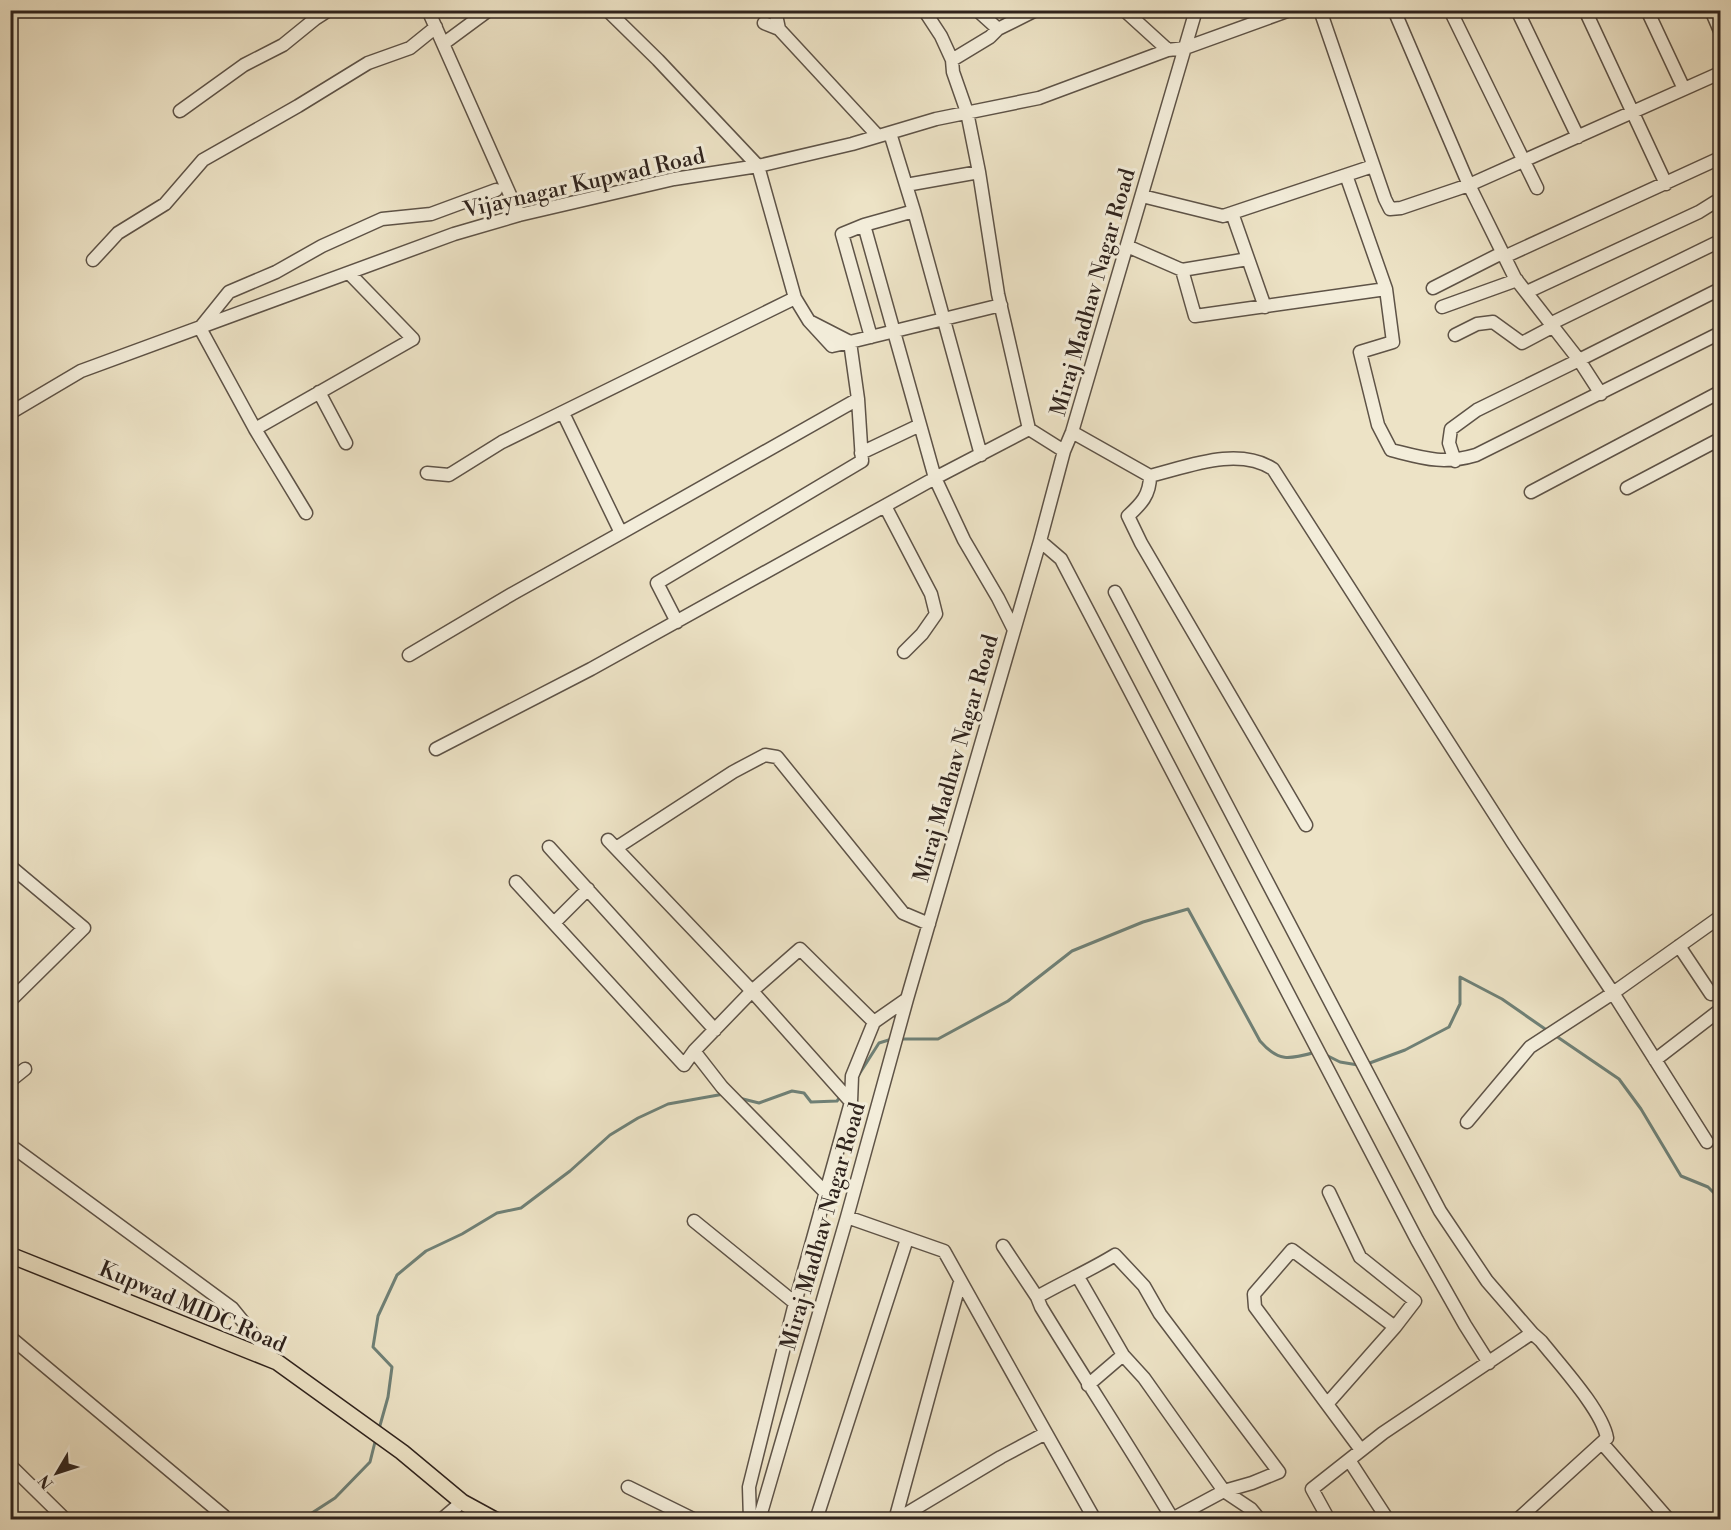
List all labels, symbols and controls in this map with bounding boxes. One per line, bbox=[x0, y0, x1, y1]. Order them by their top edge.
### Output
street label: Vijaynagar Kupwad Road bbox=[460, 142, 708, 225]
street label: Miraj Madhav Nagar Road bbox=[1045, 165, 1142, 419]
street label: Miraj Madhav Nagar Road bbox=[908, 631, 1005, 885]
street label: Miraj Madhav Nagar Road bbox=[775, 1099, 872, 1353]
street label: Kupwad MIDC Road bbox=[95, 1256, 290, 1359]
north arrow bbox=[27, 1443, 87, 1503]
text: N bbox=[34, 1470, 58, 1493]

